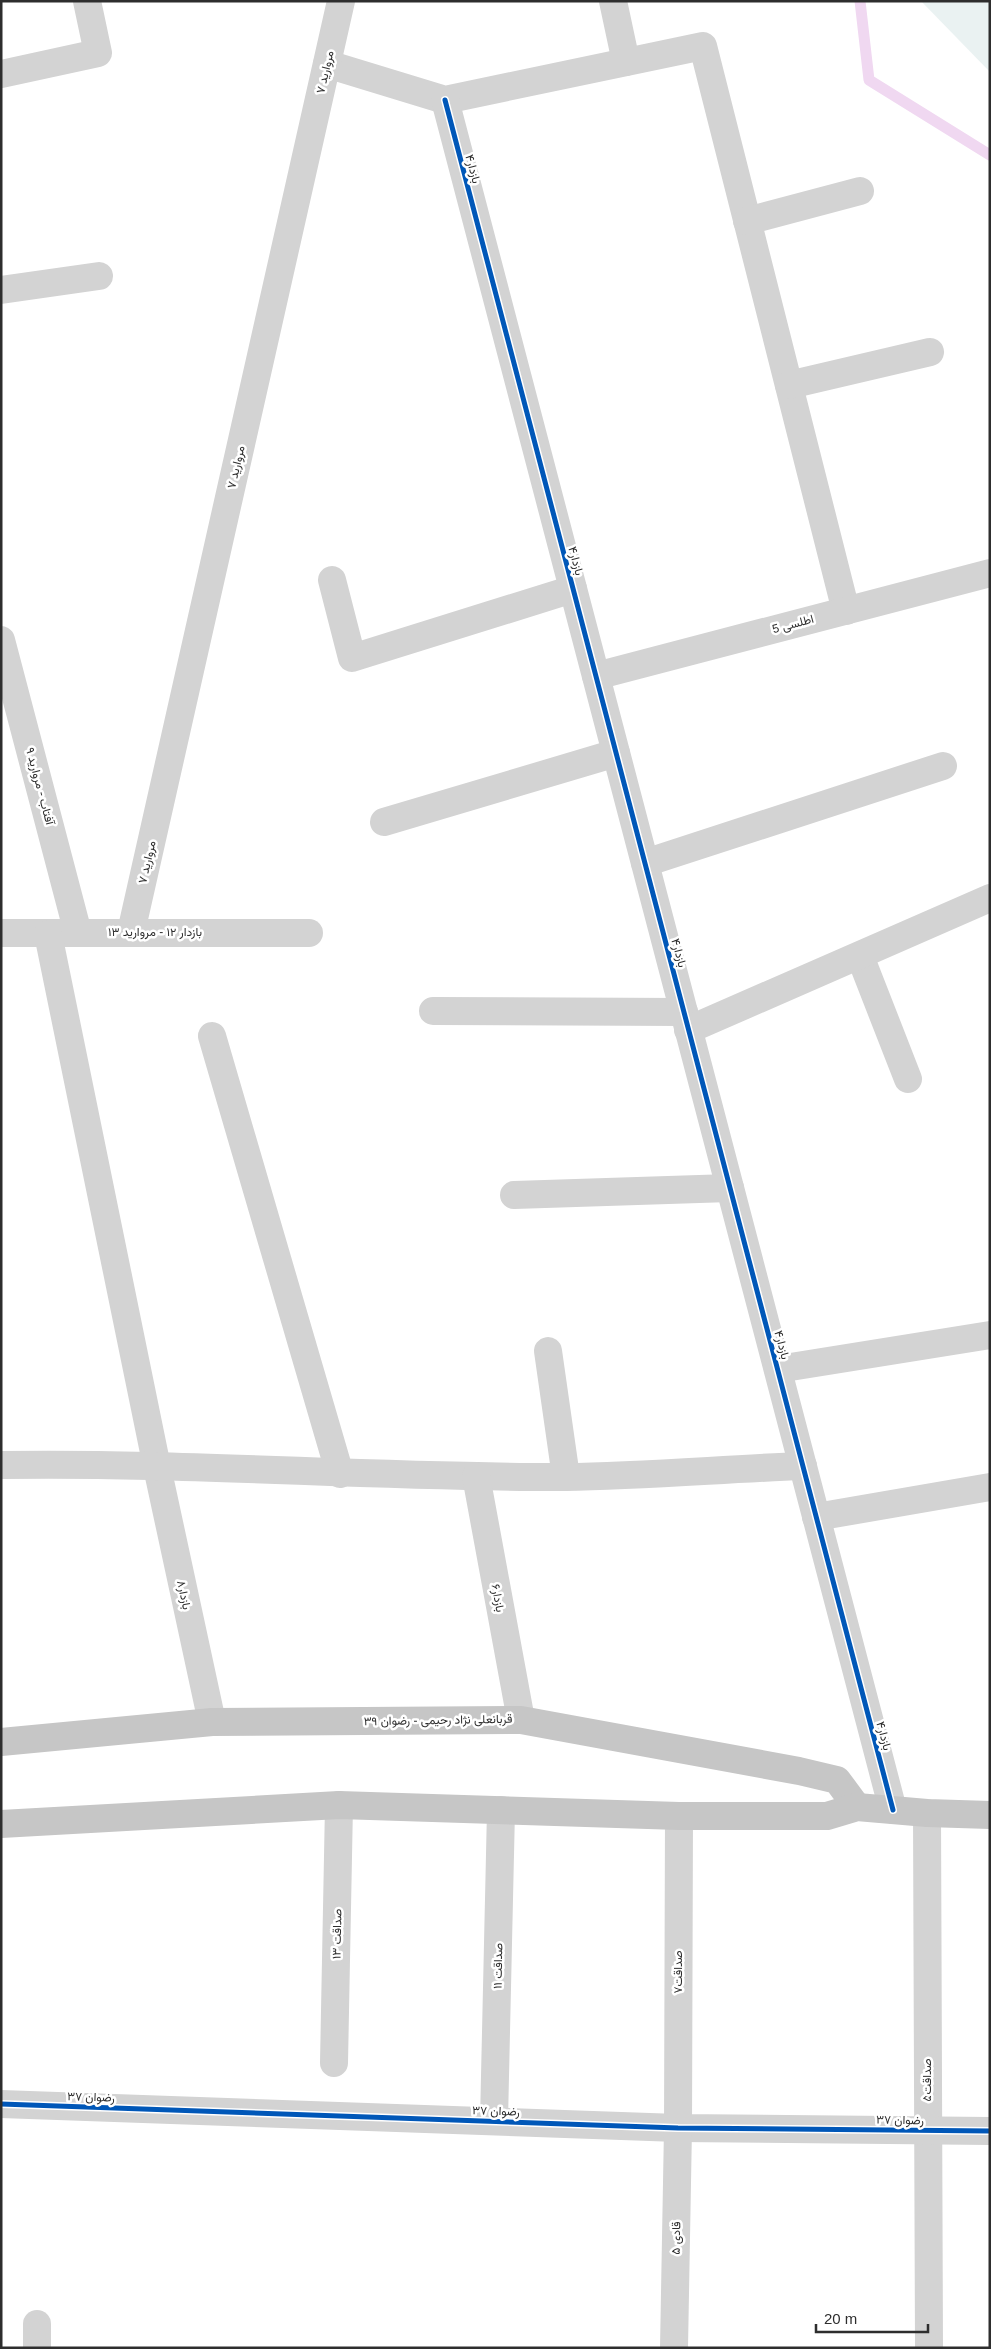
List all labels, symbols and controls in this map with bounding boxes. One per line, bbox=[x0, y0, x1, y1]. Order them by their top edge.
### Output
street label: مروارید ۷ bbox=[313, 49, 338, 95]
street label: بازدار۴ bbox=[461, 153, 484, 185]
street label: مروارید ۷ bbox=[224, 444, 249, 490]
street label: بازدار۴ bbox=[564, 545, 587, 577]
street label: اطلسی 5 bbox=[771, 612, 816, 637]
street label: آفتاب - مروارید ۹ bbox=[22, 746, 57, 828]
street label: مروارید ۷ bbox=[135, 839, 160, 885]
street label: بازدار ۱۲ - مروارید ۱۳ bbox=[108, 925, 202, 940]
street label: بازدار۴ bbox=[667, 937, 690, 969]
street label: بازدار۴ bbox=[770, 1329, 793, 1361]
street label: بازدار۸ bbox=[173, 1579, 194, 1611]
street label: بازدار۶ bbox=[488, 1583, 507, 1613]
street label: قربانعلی نژاد رحیمی - رضوان ۳۹ bbox=[364, 1712, 512, 1729]
street label: بازدار۴ bbox=[872, 1720, 895, 1752]
street label: صداقت ۱۳ bbox=[330, 1909, 344, 1959]
street label: صداقت ۱۱ bbox=[491, 1943, 505, 1989]
street label: صداقت۷ bbox=[671, 1951, 685, 1993]
street label: صداقت۵ bbox=[920, 2059, 934, 2101]
street label: رضوان ۳۷ bbox=[67, 2089, 115, 2106]
street label: رضوان ۳۷ bbox=[472, 2103, 520, 2120]
street label: رضوان ۳۷ bbox=[876, 2113, 924, 2128]
street label: قادی ۵ bbox=[669, 2221, 684, 2255]
scale bar bbox=[816, 2302, 928, 2334]
text: 20 m bbox=[824, 2310, 857, 2327]

